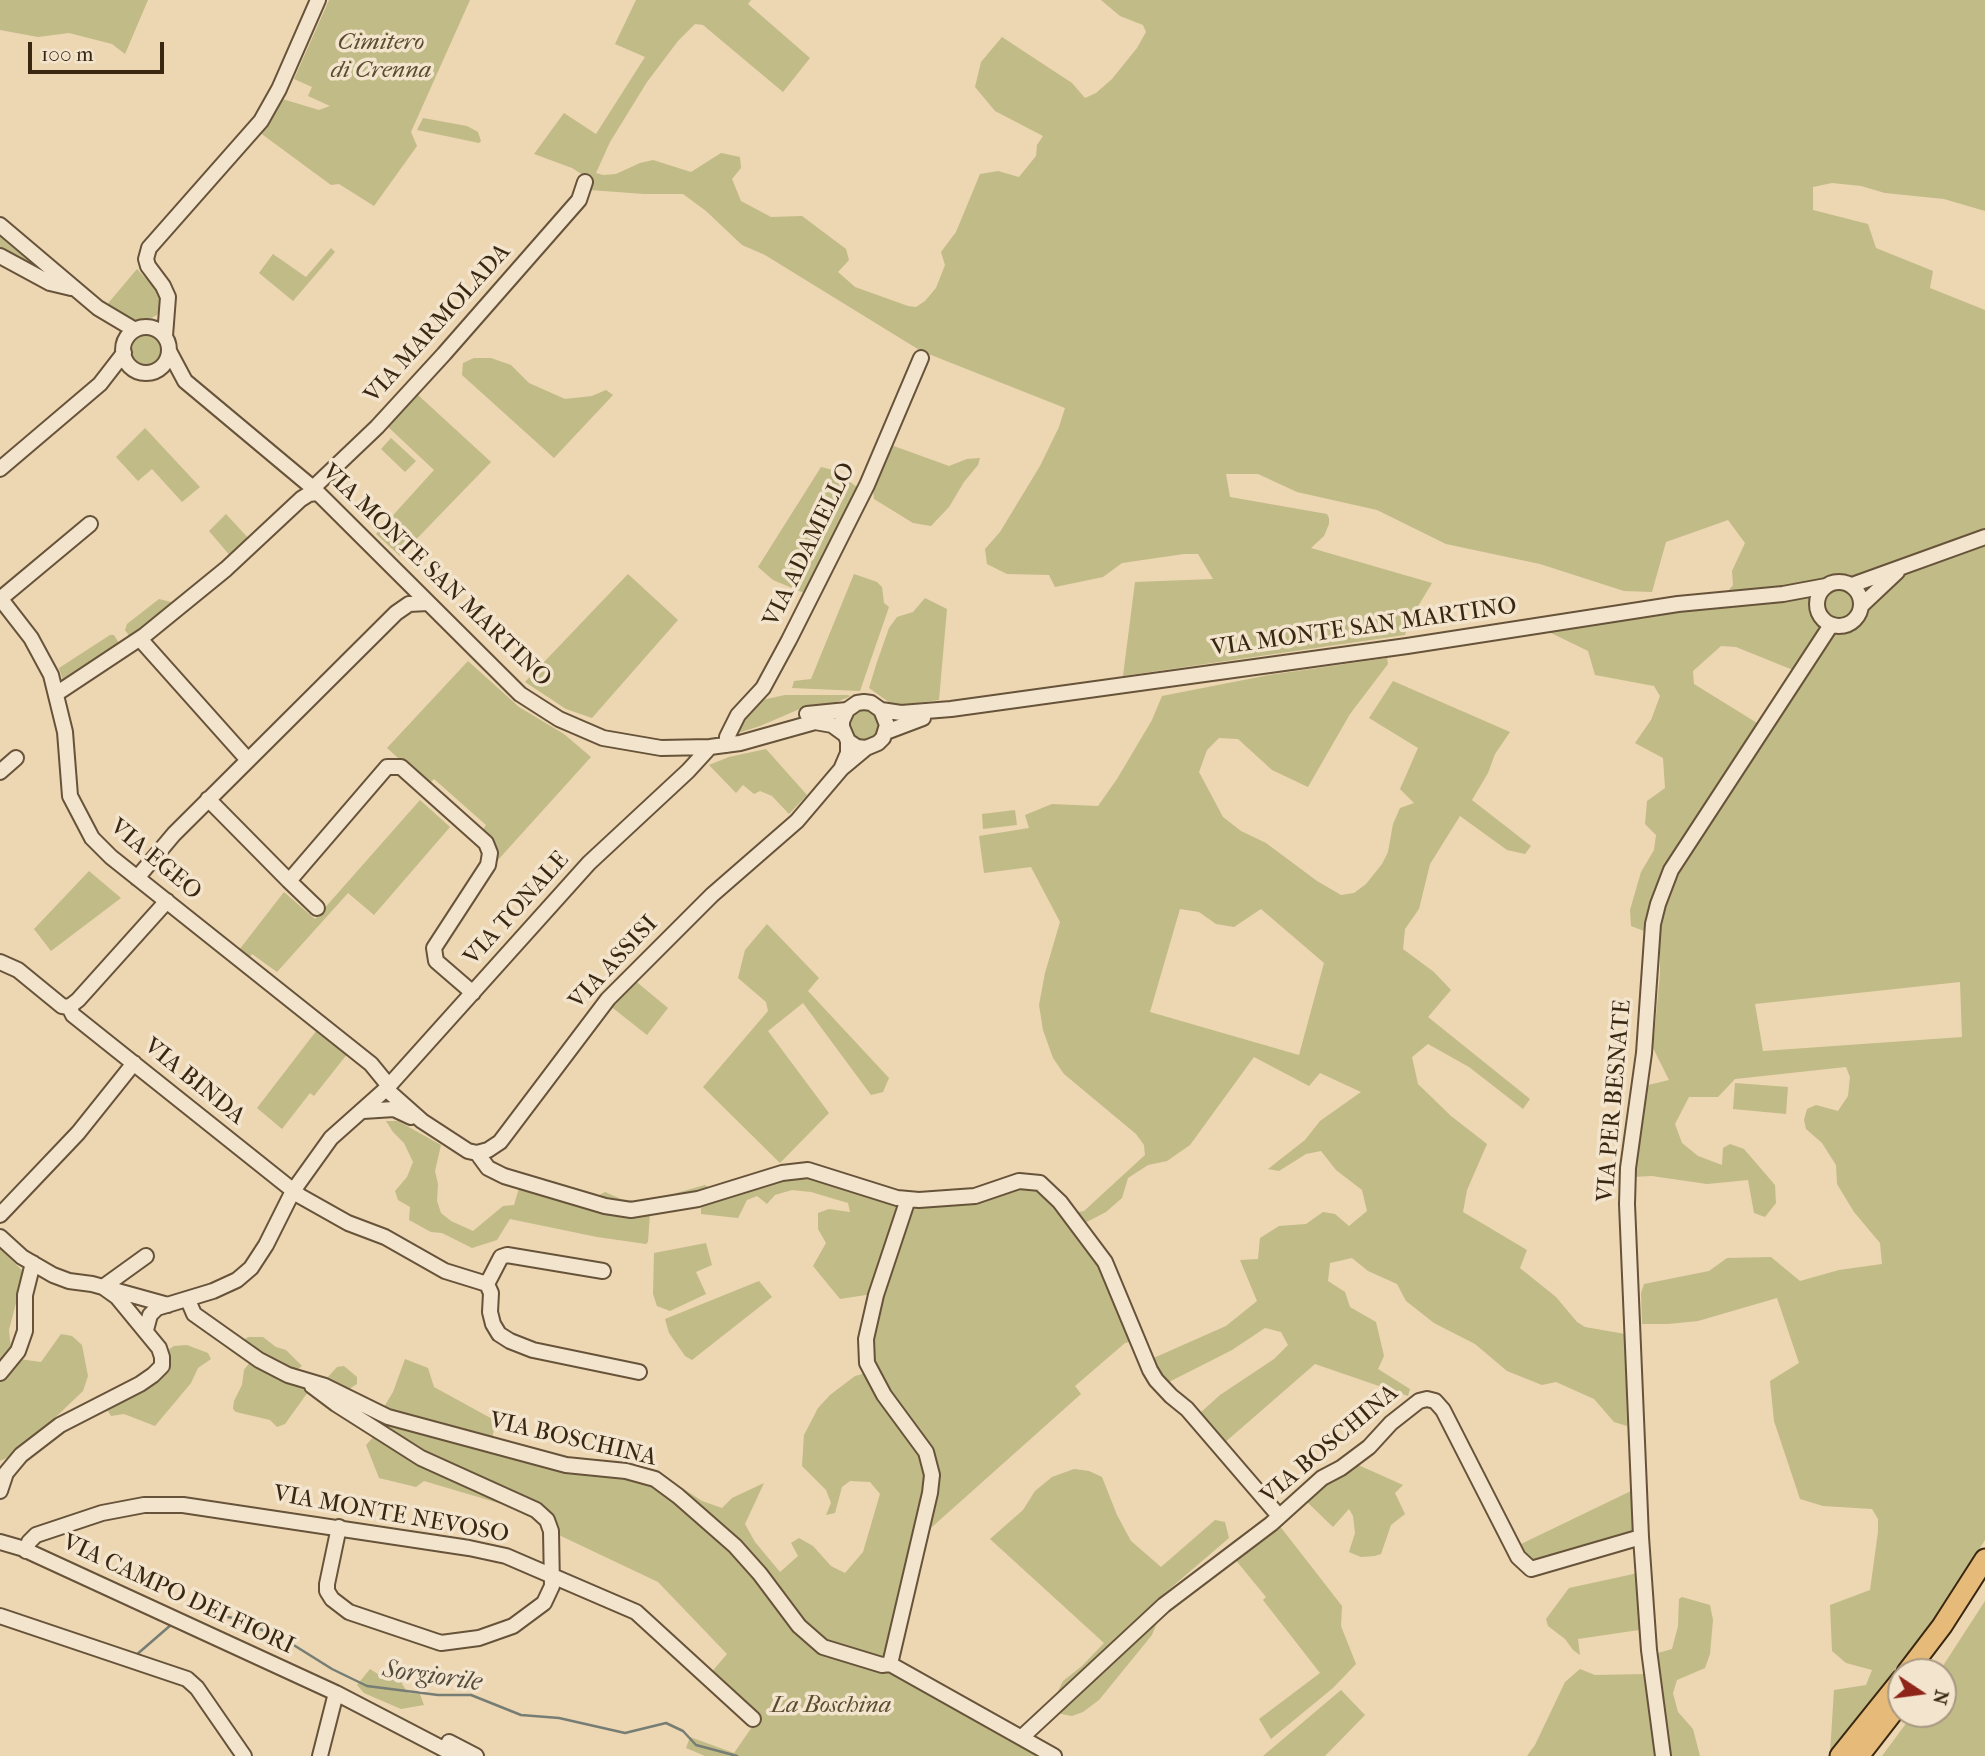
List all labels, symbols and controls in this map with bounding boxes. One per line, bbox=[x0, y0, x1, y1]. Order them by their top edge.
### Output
scale bar bbox=[32, 28, 168, 72]
park label: Cimitero di Crenna bbox=[331, 29, 431, 85]
text: 100 m bbox=[41, 42, 94, 66]
street label: VIA MARMOLADA bbox=[359, 238, 517, 410]
street label: VIA ADAMELLO bbox=[758, 458, 862, 632]
street label: VIA MONTE SAN MARTINO bbox=[315, 459, 557, 693]
street label: VIA MONTE SAN MARTINO bbox=[1209, 592, 1519, 664]
street label: VIA EGEO bbox=[103, 813, 207, 907]
street label: VIA TONALE bbox=[458, 846, 576, 972]
street label: VIA ASSISI bbox=[563, 910, 665, 1016]
street label: VIA PER BESNATE bbox=[1592, 998, 1638, 1204]
street label: VIA BINDA bbox=[137, 1032, 251, 1132]
street label: VIA BOSCHINA bbox=[1255, 1379, 1405, 1511]
street label: VIA BOSCHINA bbox=[487, 1407, 659, 1473]
street label: VIA MONTE NEVOSO bbox=[271, 1480, 511, 1550]
street label: VIA CAMPO DEI FIORI bbox=[57, 1529, 299, 1661]
water label: Sorgiorile bbox=[380, 1655, 484, 1699]
north arrow bbox=[1887, 1658, 1957, 1728]
text: N bbox=[1928, 1688, 1953, 1707]
park label: La Boschina bbox=[771, 1692, 891, 1720]

